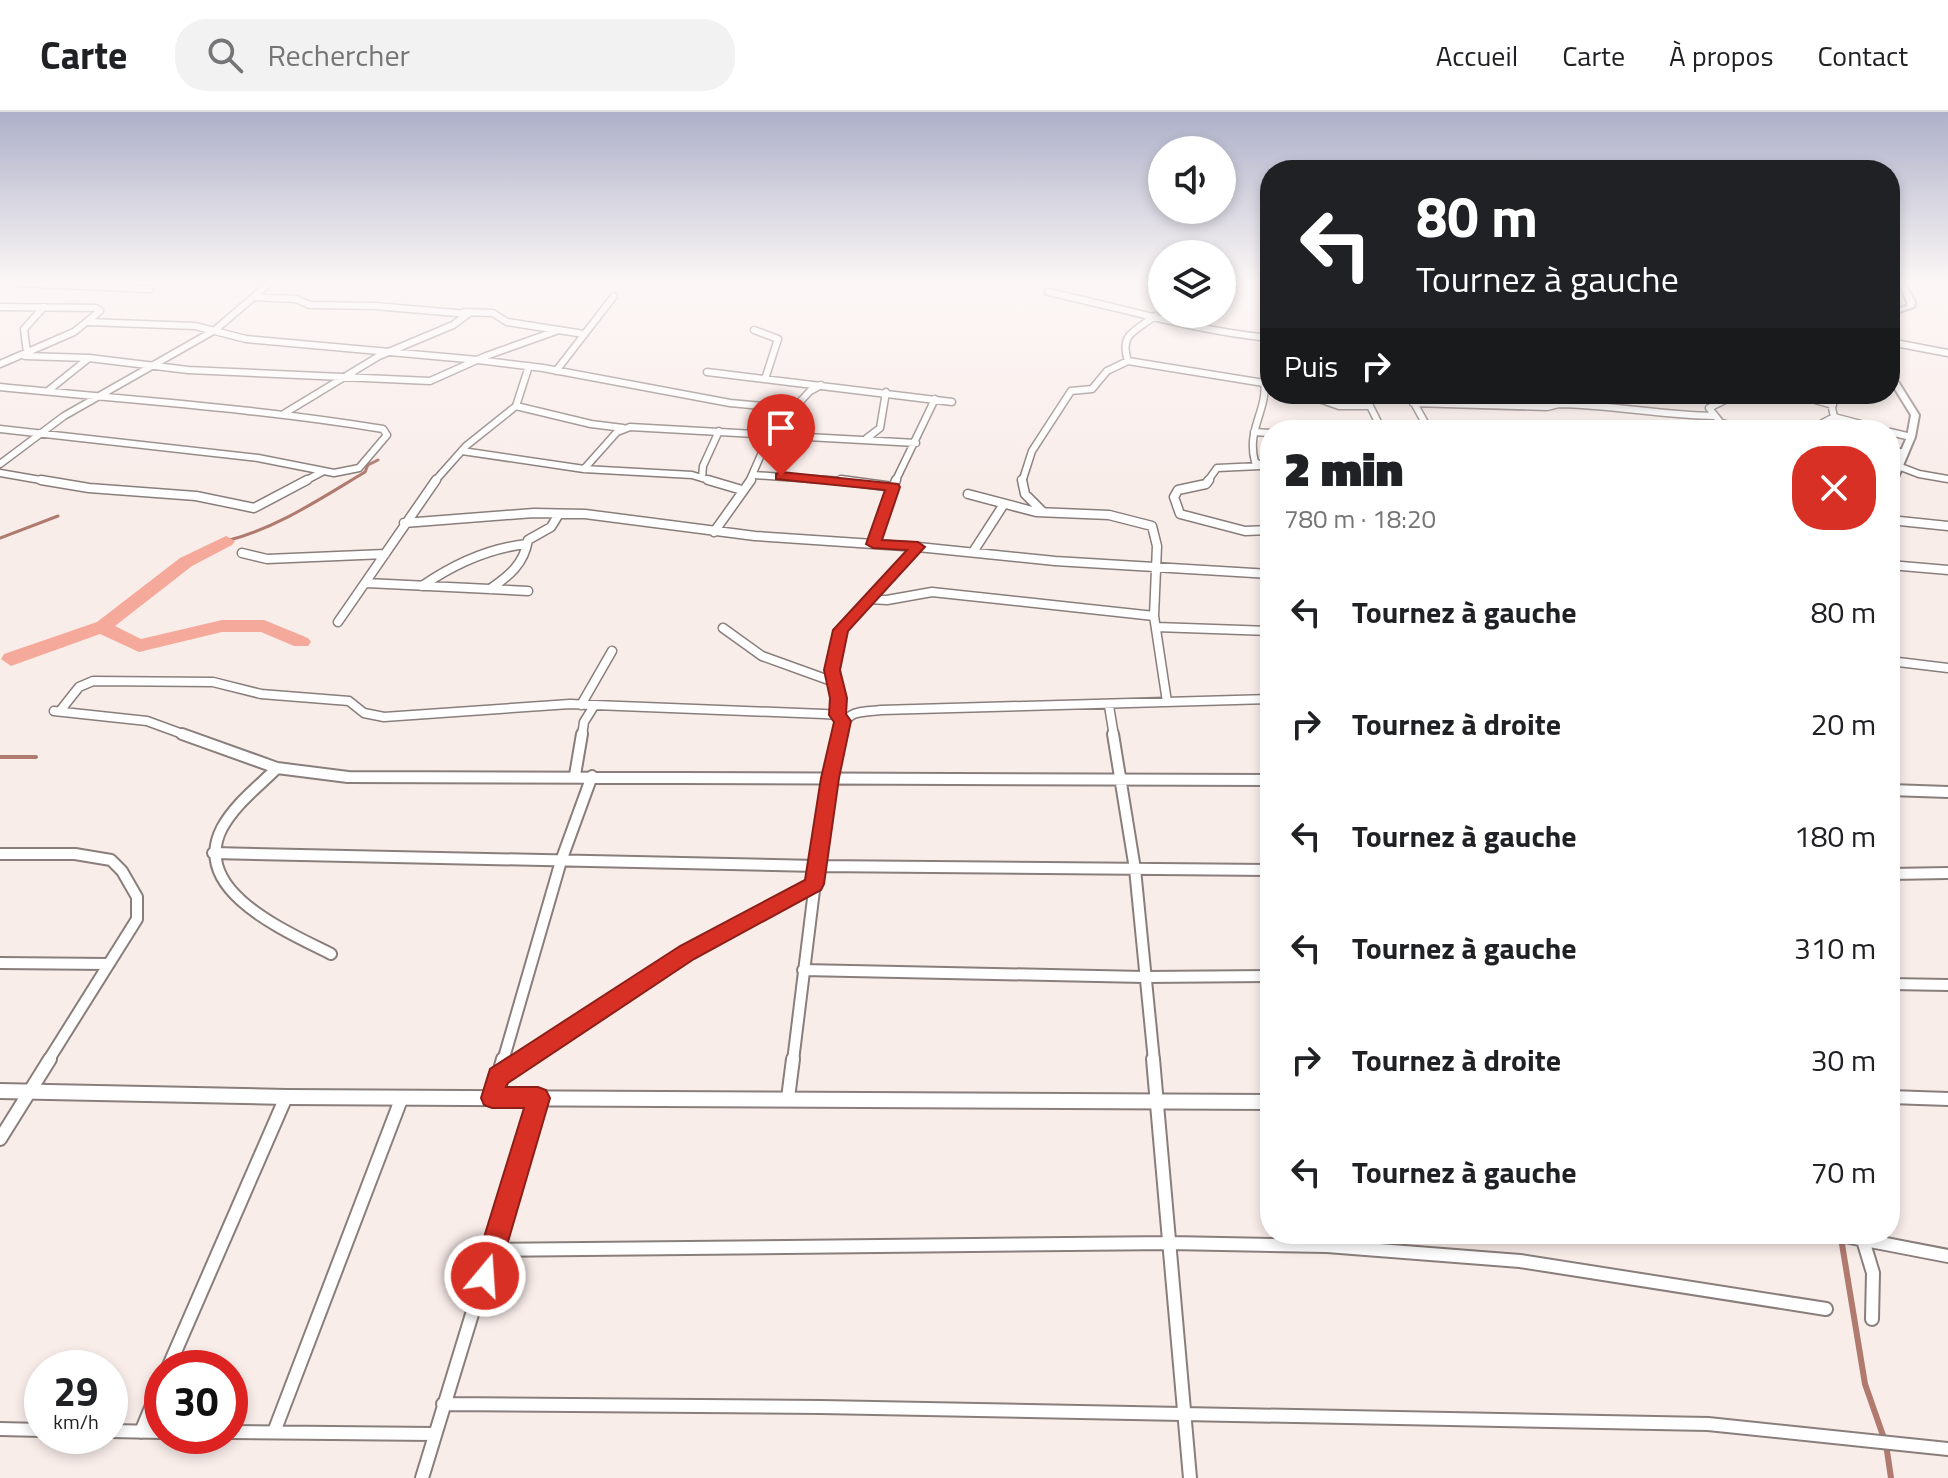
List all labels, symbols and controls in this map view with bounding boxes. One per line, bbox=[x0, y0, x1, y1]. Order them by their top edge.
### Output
search box bbox=[175, 19, 735, 91]
text: Carte bbox=[40, 26, 127, 84]
text: Rechercher bbox=[267, 32, 410, 78]
icon: search bbox=[203, 33, 247, 77]
text: Accueil bbox=[1436, 34, 1518, 77]
text: Carte bbox=[1562, 34, 1625, 77]
text: À propos bbox=[1669, 34, 1773, 77]
text: Contact bbox=[1817, 34, 1908, 77]
map controls bbox=[1148, 136, 1236, 328]
button: sound bbox=[1148, 136, 1236, 224]
text: 80 m bbox=[1416, 174, 1538, 259]
icon: left bbox=[1284, 192, 1388, 296]
button: layers bbox=[1148, 240, 1236, 328]
text: Tournez à gauche bbox=[1416, 251, 1679, 306]
text: Puis bbox=[1284, 343, 1338, 389]
icon: right bbox=[1354, 344, 1398, 388]
pin bbox=[747, 394, 815, 476]
icon: arrive bbox=[759, 406, 803, 450]
text: 2 min bbox=[1284, 432, 1403, 505]
button: close bbox=[1792, 446, 1876, 530]
text: 780 m · 18:20 bbox=[1284, 499, 1436, 538]
text: Tournez à gauche bbox=[1352, 589, 1577, 635]
text: 80 m bbox=[1811, 589, 1876, 635]
icon: left bbox=[1284, 590, 1328, 634]
text: Tournez à droite bbox=[1352, 701, 1561, 747]
text: 20 m bbox=[1811, 701, 1876, 747]
icon: right bbox=[1284, 702, 1328, 746]
text: Tournez à gauche bbox=[1352, 813, 1577, 859]
text: 180 m bbox=[1794, 813, 1876, 859]
icon: left bbox=[1284, 814, 1328, 858]
text: Tournez à gauche bbox=[1352, 925, 1577, 971]
text: 310 m bbox=[1794, 925, 1876, 971]
icon: left bbox=[1284, 926, 1328, 970]
text: Tournez à droite bbox=[1352, 1037, 1561, 1083]
text: 30 m bbox=[1811, 1037, 1876, 1083]
icon: right bbox=[1284, 1038, 1328, 1082]
text: Tournez à gauche bbox=[1352, 1149, 1577, 1195]
text: 70 m bbox=[1811, 1149, 1876, 1195]
icon: left bbox=[1284, 1150, 1328, 1194]
position arrow bbox=[443, 1234, 527, 1318]
speed limit sign: 30 bbox=[144, 1350, 248, 1454]
text: 29 bbox=[54, 1361, 98, 1422]
text: km/h bbox=[53, 1406, 99, 1437]

